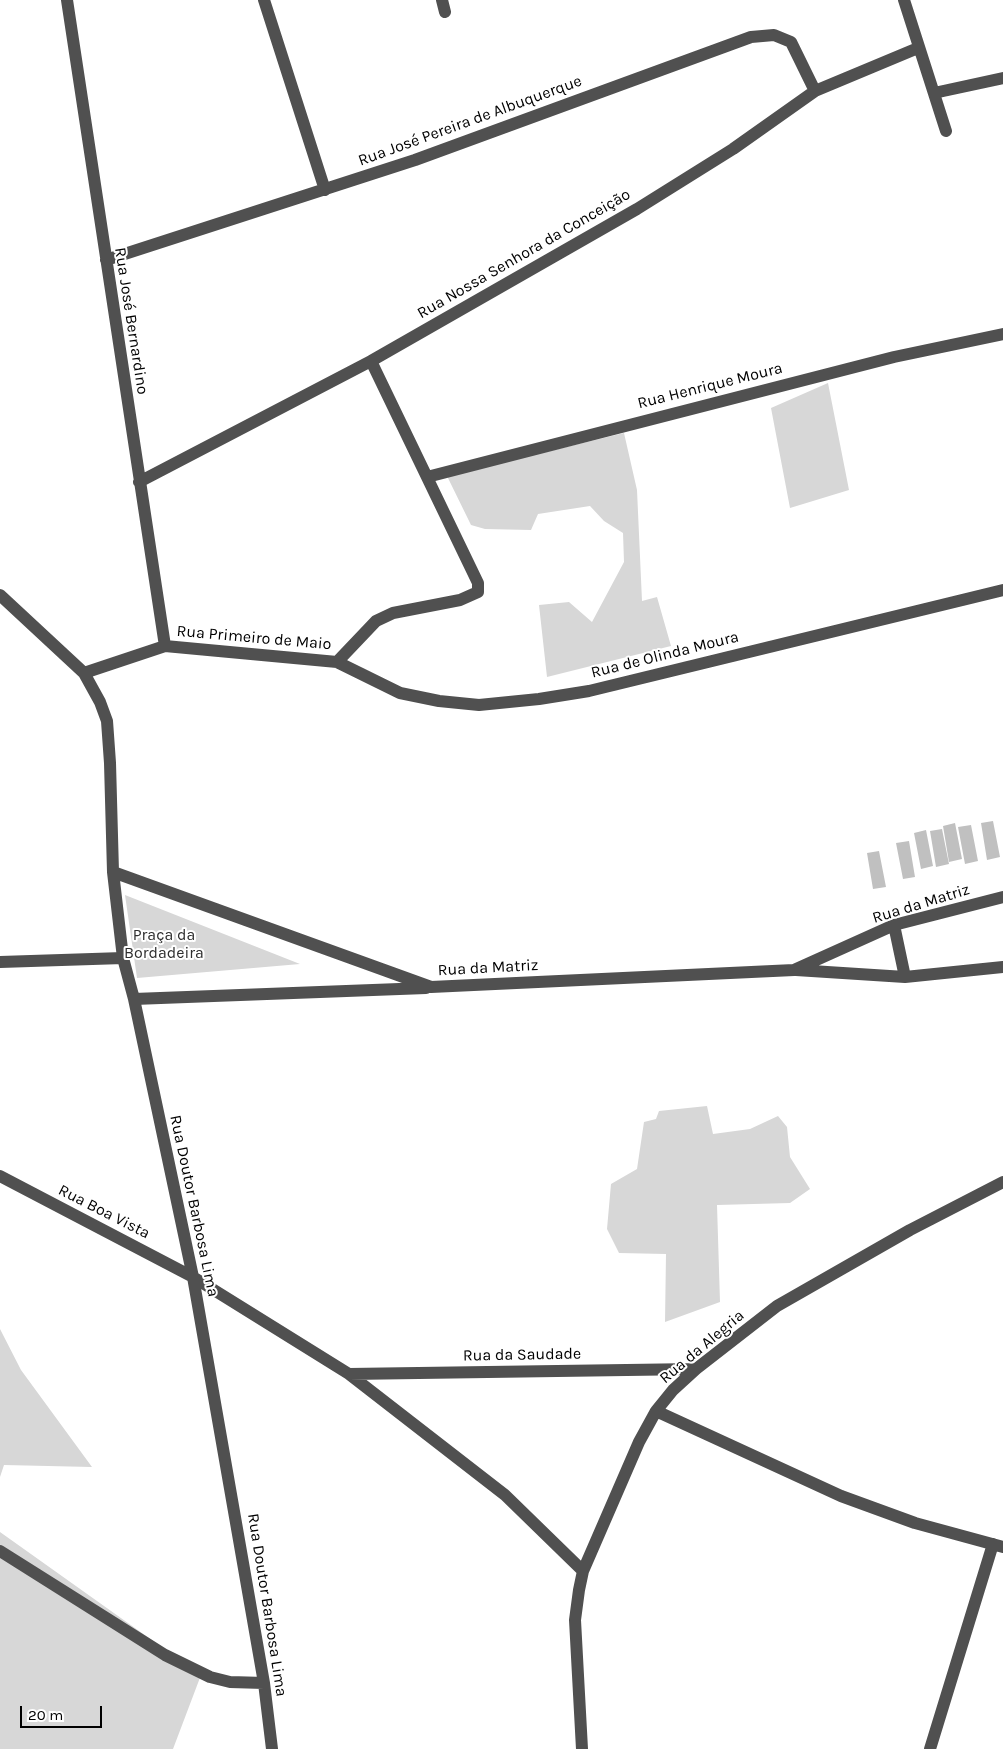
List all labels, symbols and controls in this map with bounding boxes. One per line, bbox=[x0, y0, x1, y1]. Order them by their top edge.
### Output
street label: Rua José Pereira de Albuquerque bbox=[356, 72, 584, 170]
street label: Rua Nossa Senhora da Conceição bbox=[414, 185, 634, 323]
street label: Rua José Bernardino bbox=[110, 246, 152, 396]
street label: Rua Henrique Moura bbox=[635, 359, 785, 413]
street label: Rua Primeiro de Maio bbox=[176, 622, 332, 654]
street label: Rua de Olinda Moura bbox=[589, 627, 741, 683]
street label: Rua da Matriz bbox=[870, 880, 972, 928]
park label: Praça da Bordadeira bbox=[124, 925, 204, 963]
street label: Rua da Matriz bbox=[437, 956, 539, 980]
street label: Rua Doutor Barbosa Lima bbox=[165, 1113, 223, 1299]
street label: Rua Boa Vista bbox=[55, 1181, 153, 1243]
street label: Rua da Alegria bbox=[656, 1306, 748, 1388]
street label: Rua da Saudade bbox=[463, 1344, 581, 1366]
street label: Rua Doutor Barbosa Lima bbox=[243, 1512, 291, 1698]
scale bar bbox=[22, 1696, 105, 1728]
text: 20 m bbox=[28, 1706, 63, 1724]

